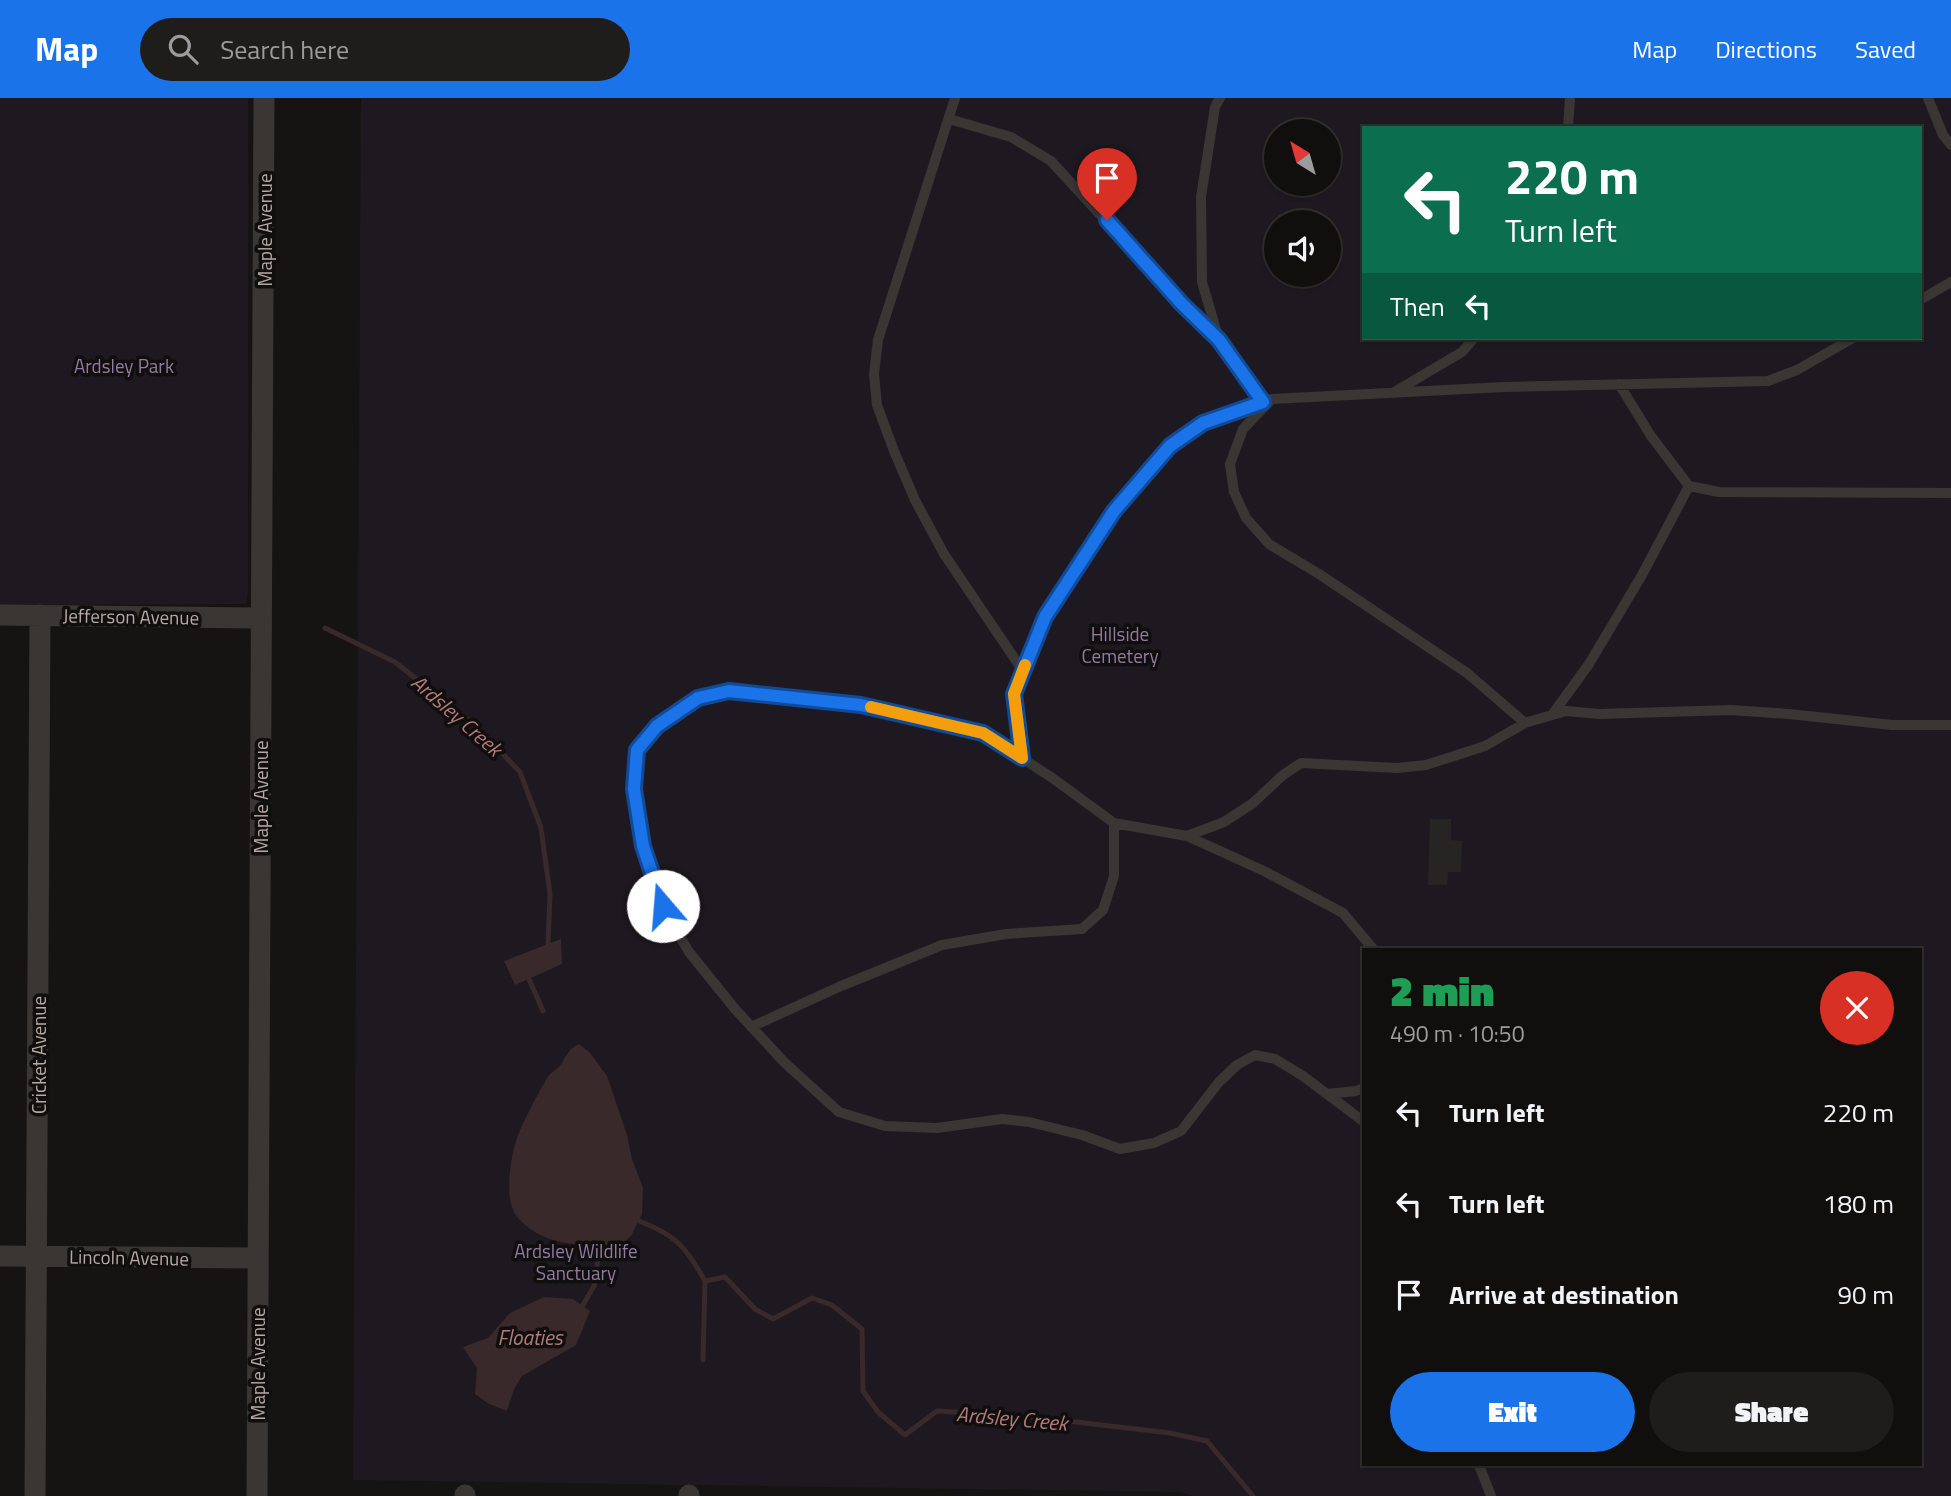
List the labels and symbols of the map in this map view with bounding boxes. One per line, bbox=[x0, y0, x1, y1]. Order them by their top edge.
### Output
north arrow bbox=[1264, 119, 1340, 196]
pin bbox=[1077, 148, 1137, 220]
street label: Maple Avenue bbox=[250, 173, 279, 287]
park label: Ardsley Park bbox=[74, 351, 174, 380]
street label: Jefferson Avenue bbox=[63, 600, 199, 632]
park label: Hillside Cemetery bbox=[1081, 619, 1159, 670]
water label: Ardsley Creek bbox=[404, 666, 512, 765]
street label: Maple Avenue bbox=[246, 740, 275, 854]
position arrow bbox=[626, 869, 700, 943]
street label: Cricket Avenue bbox=[24, 996, 53, 1114]
park label: Ardsley Wildlife Sanctuary bbox=[514, 1236, 638, 1287]
street label: Lincoln Avenue bbox=[69, 1241, 189, 1273]
street label: Maple Avenue bbox=[243, 1307, 272, 1421]
water label: Floaties bbox=[497, 1321, 565, 1353]
water label: Ardsley Creek bbox=[955, 1397, 1072, 1439]

